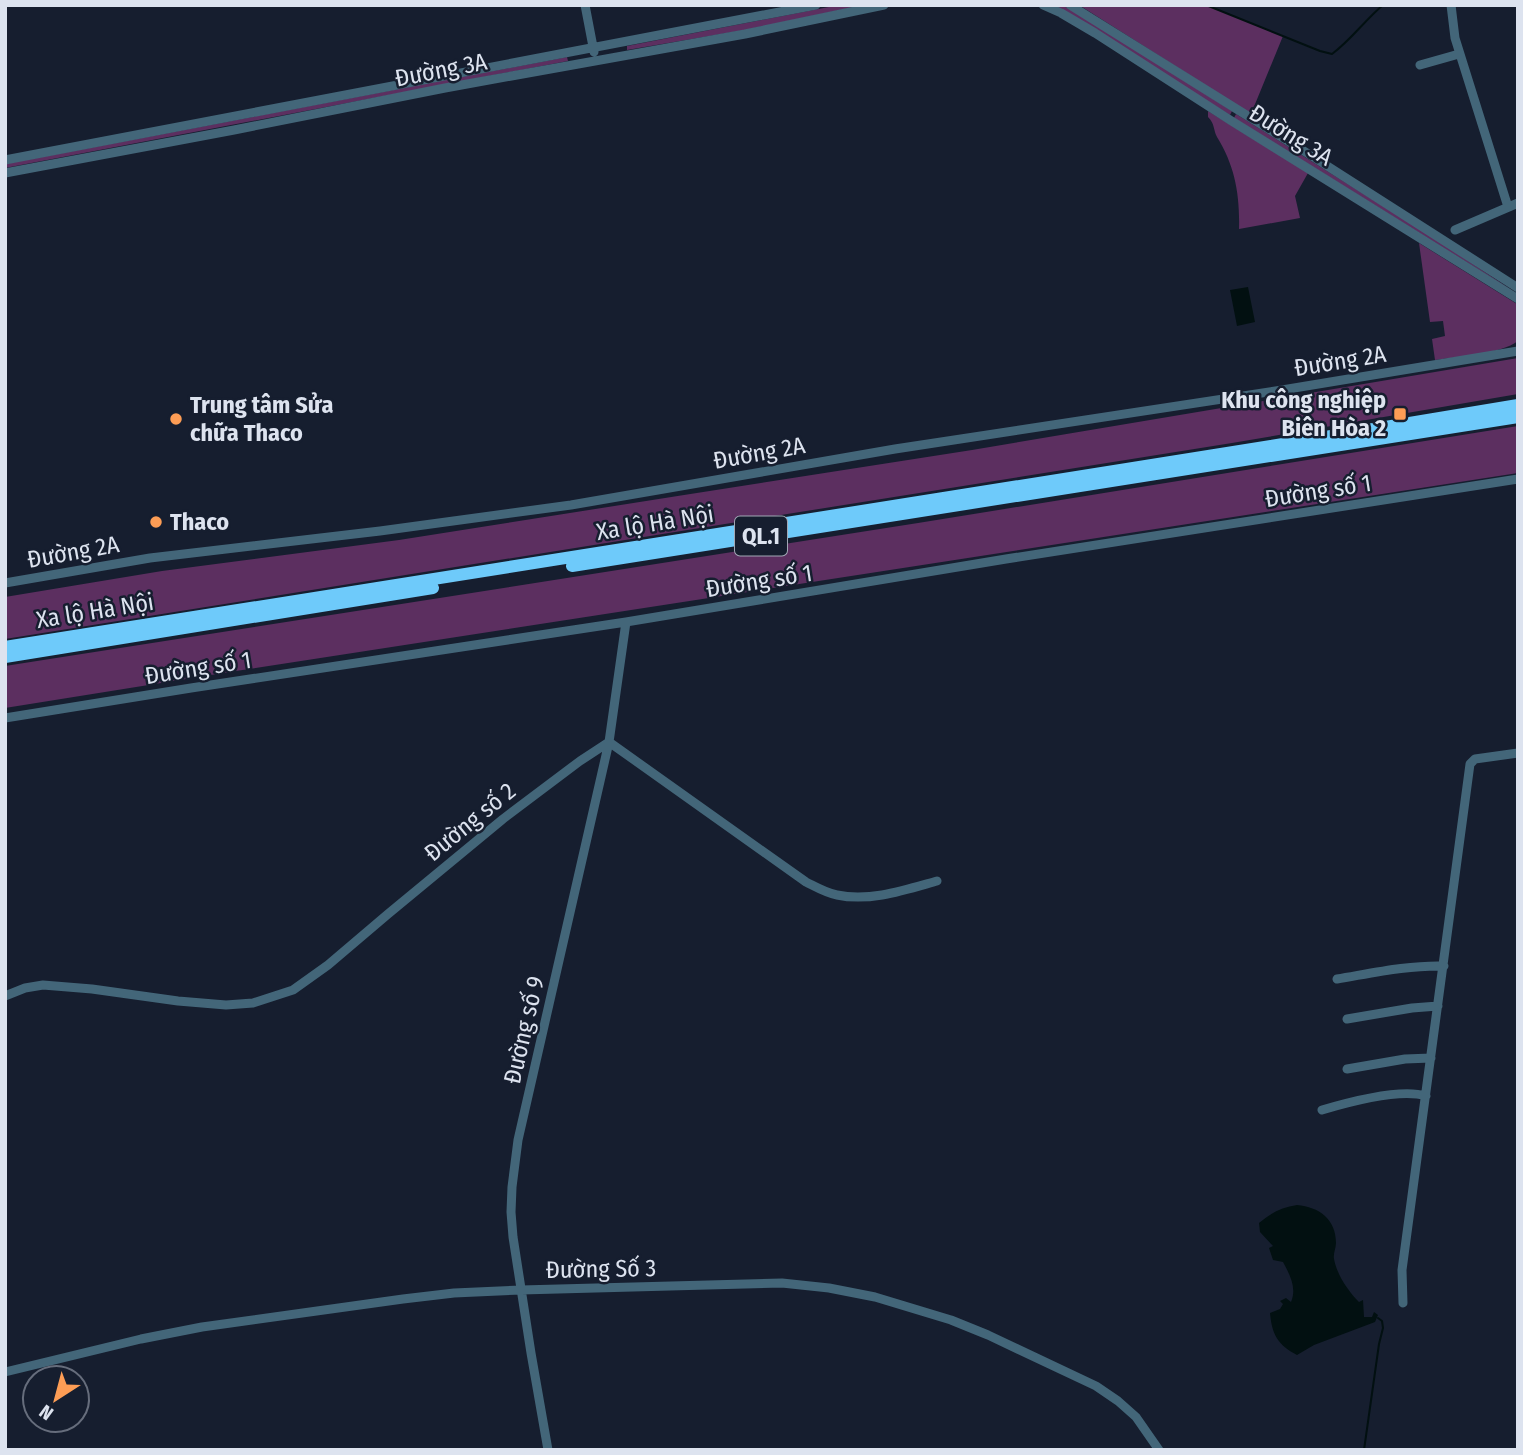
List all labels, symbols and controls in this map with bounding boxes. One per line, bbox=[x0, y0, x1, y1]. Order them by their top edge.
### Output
street label: Đường 3A bbox=[393, 47, 490, 93]
street label: Đường 3A bbox=[1244, 98, 1338, 172]
street label: Đường 2A bbox=[1292, 340, 1388, 382]
place label: Khu công nghiệp Biên Hòa 2 bbox=[1221, 386, 1386, 442]
place label: Trung tâm Sửa chữa Thaco bbox=[190, 391, 333, 447]
marker: Khu công nghiệp Biên Hòa 2 bbox=[1392, 406, 1408, 422]
marker: Trung tâm Sửa chữa Thaco bbox=[168, 411, 184, 427]
street label: Đường 2A bbox=[711, 431, 807, 475]
street label: Đường số 1 bbox=[1263, 469, 1373, 513]
street label: Xa lộ Hà Nội bbox=[594, 500, 716, 546]
place label: Thaco bbox=[170, 508, 229, 536]
marker: Thaco bbox=[148, 514, 164, 530]
road number: QL.1 bbox=[735, 516, 787, 556]
street label: Đường 2A bbox=[25, 530, 121, 574]
street label: Đường số 1 bbox=[704, 559, 814, 603]
street label: Xa lộ Hà Nội bbox=[34, 588, 156, 634]
street label: Đường số 1 bbox=[143, 646, 253, 690]
street label: Đường số 2 bbox=[419, 777, 521, 867]
street label: Đường số 9 bbox=[498, 973, 550, 1087]
street label: Đường Số 3 bbox=[545, 1254, 657, 1284]
north arrow bbox=[21, 1364, 91, 1434]
text: N bbox=[35, 1400, 58, 1425]

